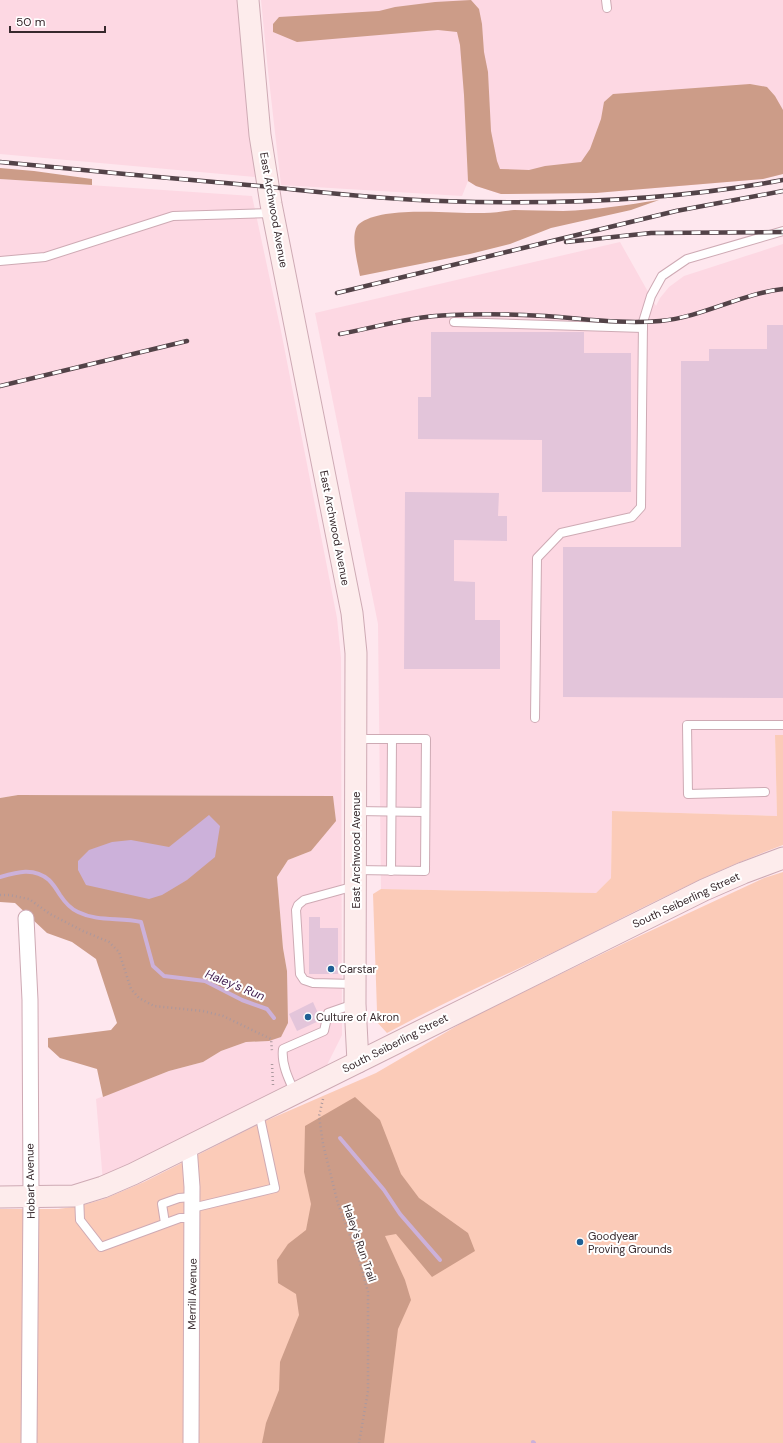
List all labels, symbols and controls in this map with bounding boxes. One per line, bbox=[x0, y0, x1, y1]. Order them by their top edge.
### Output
scale bar bbox=[10, 8, 105, 34]
text: 50 m bbox=[16, 14, 45, 30]
street label: East Archwood Avenue bbox=[257, 151, 291, 269]
street label: East Archwood Avenue bbox=[317, 469, 353, 587]
street label: East Archwood Avenue bbox=[349, 792, 363, 908]
street label: South Seiberling Street bbox=[630, 869, 742, 931]
place label: Carstar bbox=[339, 962, 377, 976]
marker: Carstar bbox=[326, 964, 336, 974]
water label: Haley's Run bbox=[203, 966, 267, 1004]
place label: Culture of Akron bbox=[316, 1010, 399, 1024]
street label: South Seiberling Street bbox=[340, 1010, 450, 1076]
marker: Culture of Akron bbox=[303, 1012, 313, 1022]
street label: Hobart Avenue bbox=[22, 1143, 38, 1219]
street label: Haley's Run Trail bbox=[340, 1202, 380, 1284]
place label: Goodyear Proving Grounds bbox=[588, 1229, 672, 1256]
marker: Goodyear Proving Grounds bbox=[575, 1237, 585, 1247]
street label: Merrill Avenue bbox=[184, 1258, 200, 1330]

